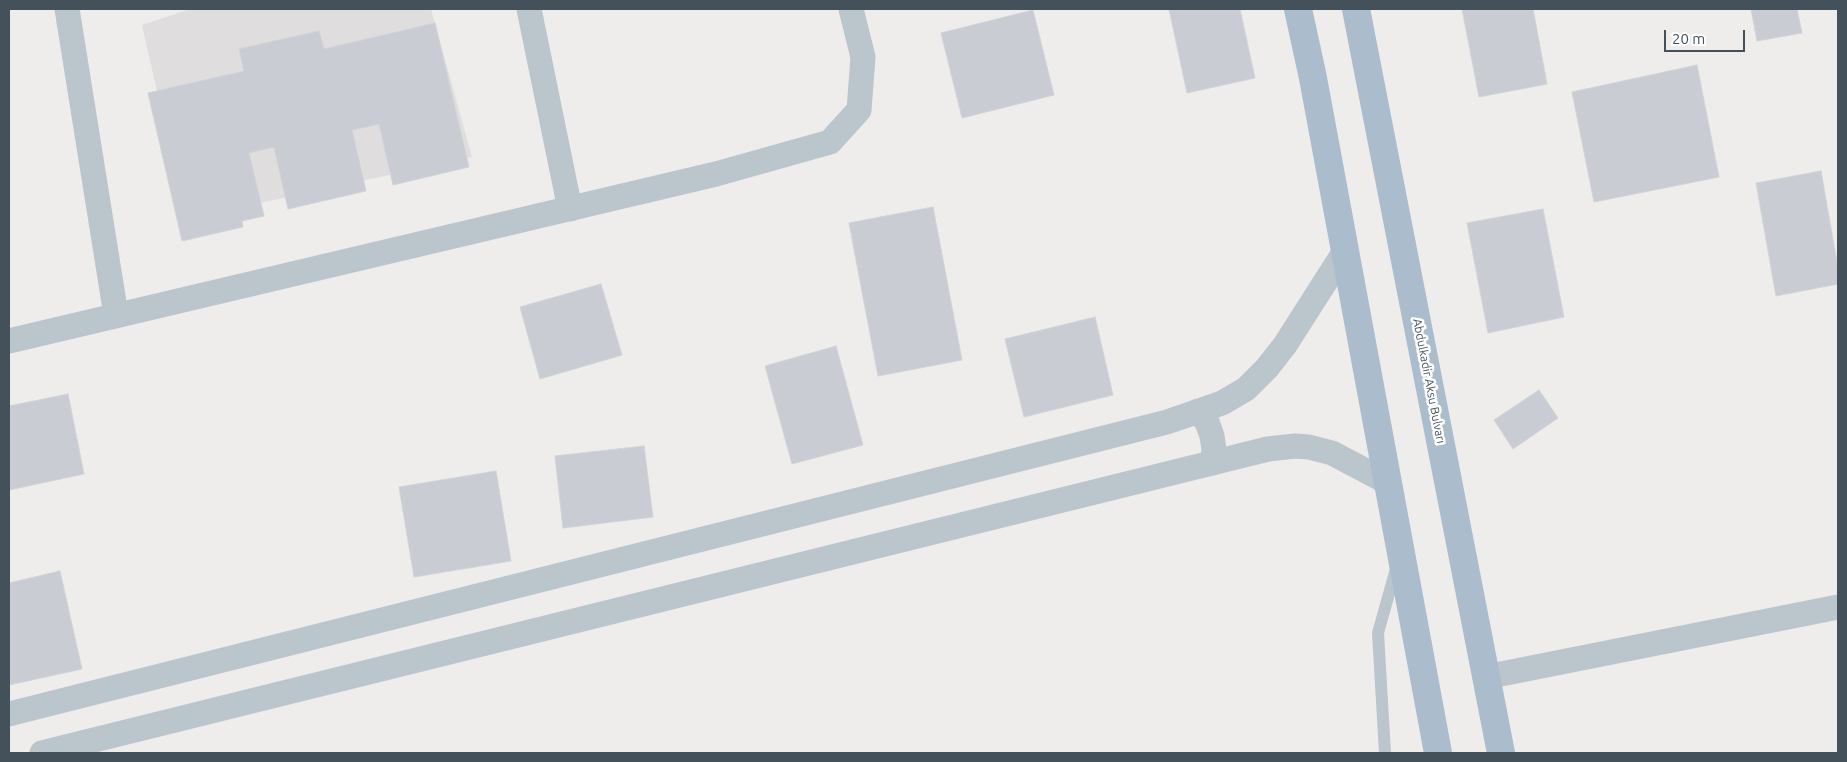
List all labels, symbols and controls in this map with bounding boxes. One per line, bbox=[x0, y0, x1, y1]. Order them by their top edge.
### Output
scale bar bbox=[1667, 20, 1748, 52]
text: 20 m bbox=[1672, 30, 1705, 47]
street label: Abdulkadir Aksu Bulvarı bbox=[1410, 317, 1448, 445]

